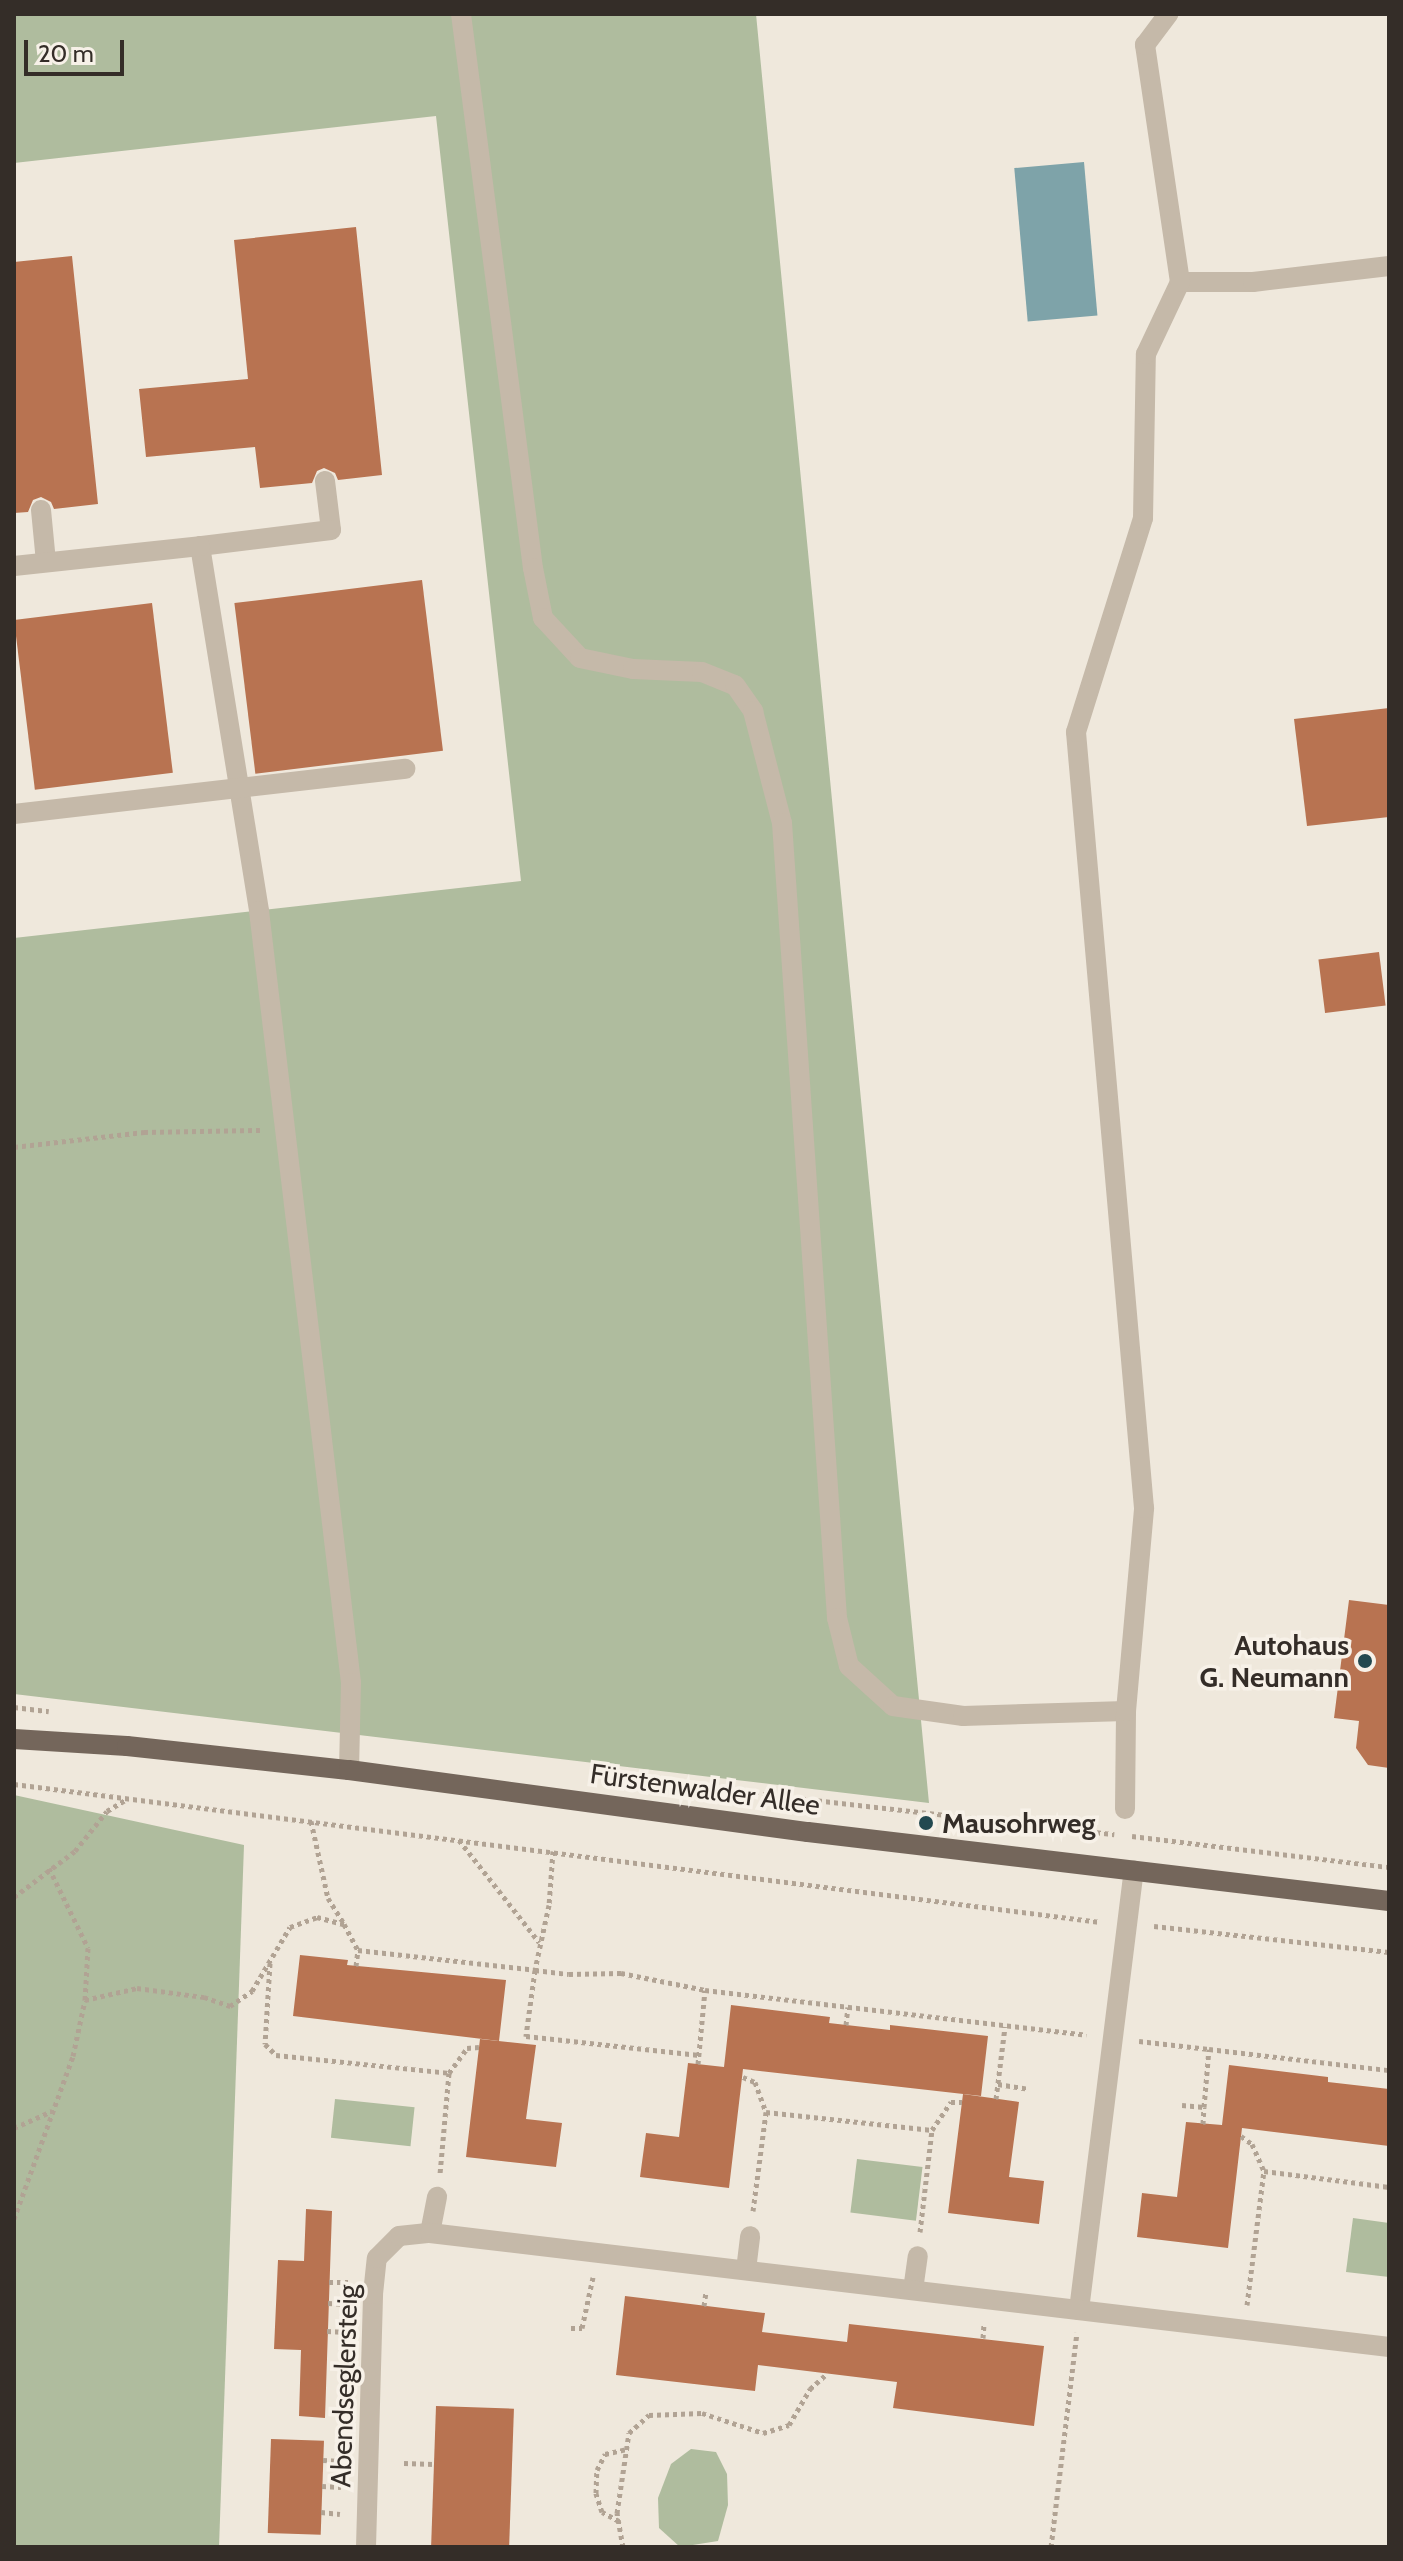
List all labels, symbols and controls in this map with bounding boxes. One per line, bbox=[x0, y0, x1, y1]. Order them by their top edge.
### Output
scale bar bbox=[28, 24, 128, 74]
text: 20 m bbox=[38, 39, 94, 68]
place label: Autohaus G. Neumann bbox=[1199, 1628, 1349, 1694]
marker: Autohaus G. Neumann bbox=[1356, 1652, 1374, 1670]
street label: Fürstenwalder Allee bbox=[588, 1756, 822, 1822]
place label: Mausohrweg bbox=[942, 1806, 1096, 1840]
marker: Mausohrweg bbox=[917, 1814, 935, 1832]
street label: Abendseglersteig bbox=[324, 2284, 364, 2488]

